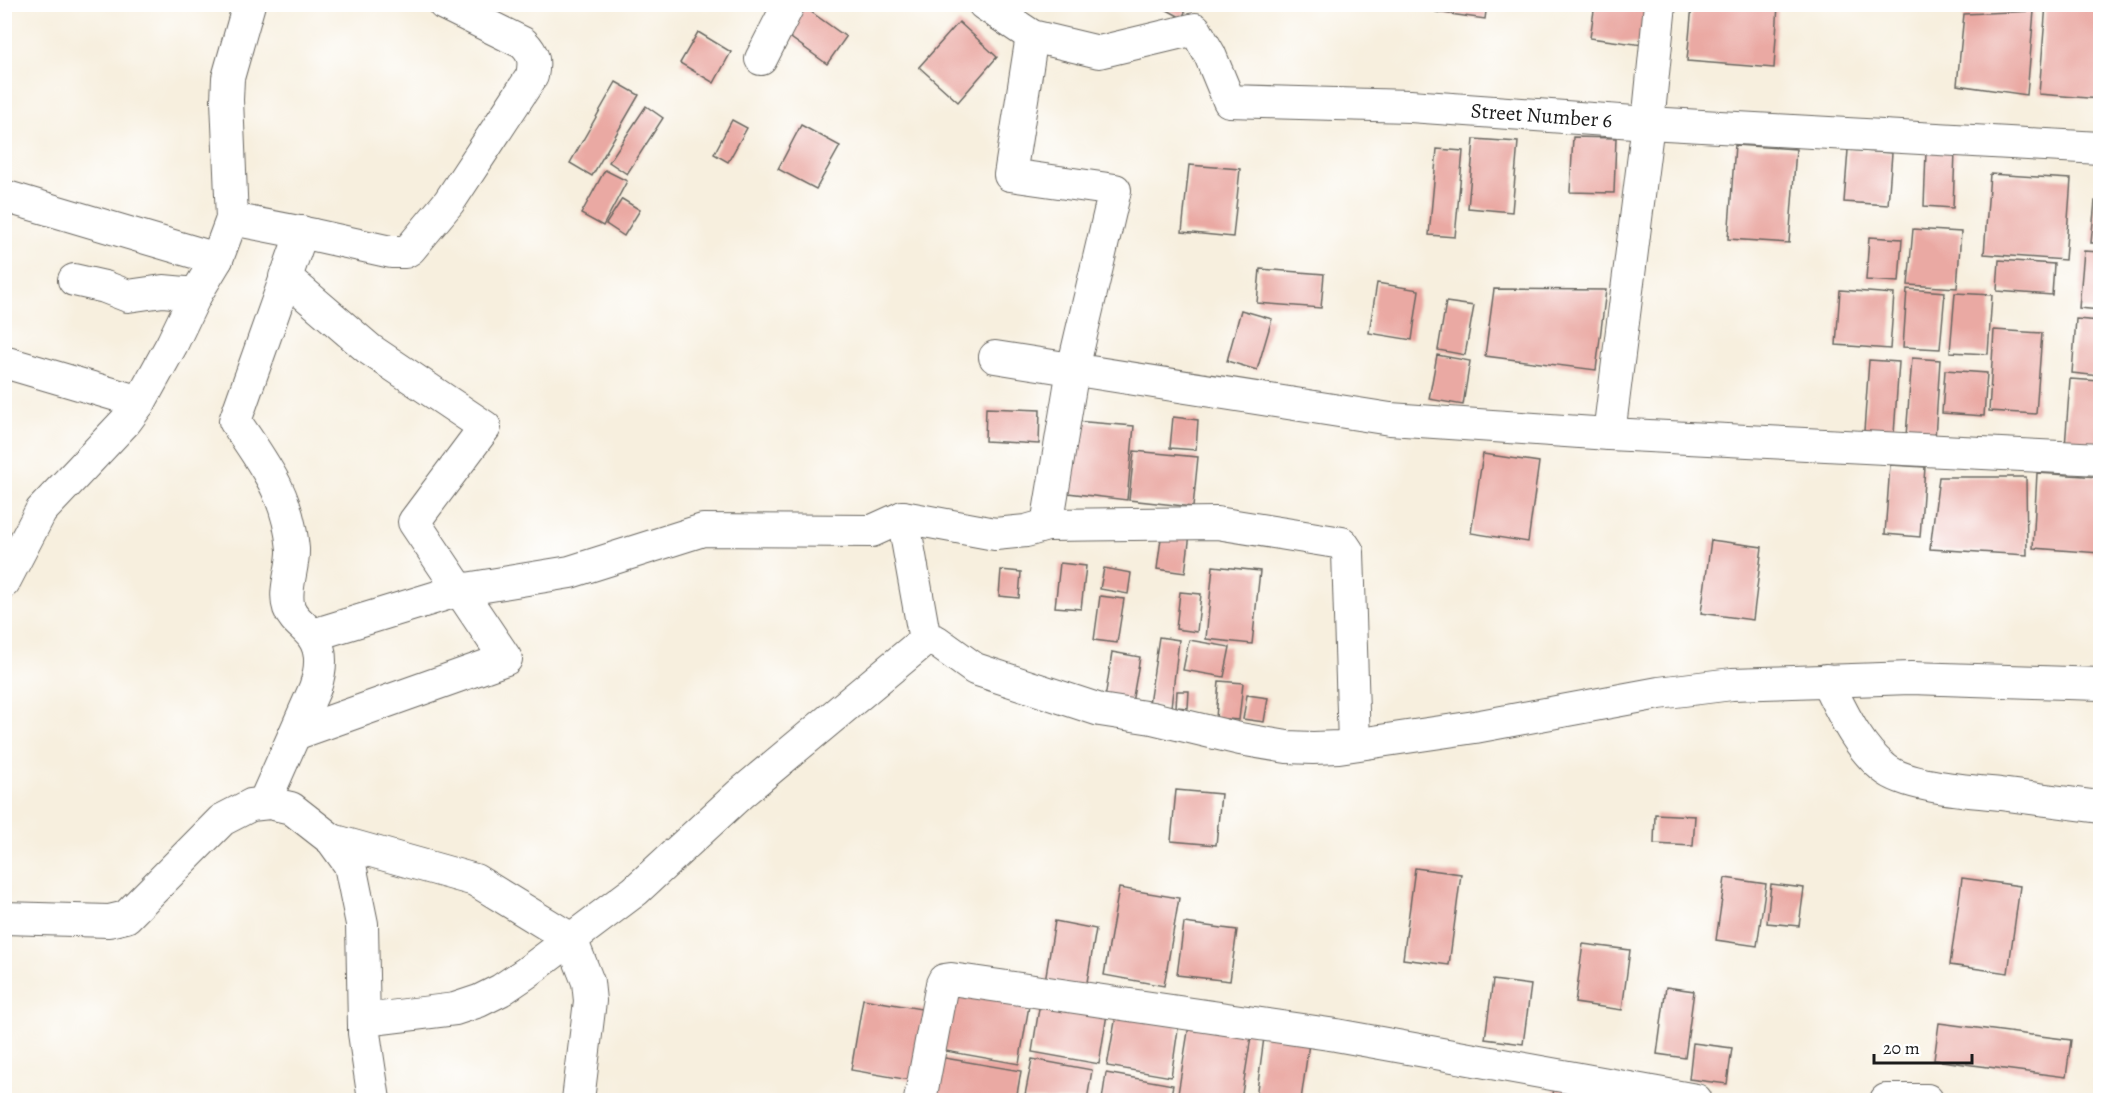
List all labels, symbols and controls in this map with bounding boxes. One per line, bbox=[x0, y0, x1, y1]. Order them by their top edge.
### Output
street label: Street Number 6 bbox=[1470, 96, 1614, 134]
scale bar bbox=[1874, 1027, 1972, 1065]
text: 20 m bbox=[1883, 1036, 1920, 1060]

